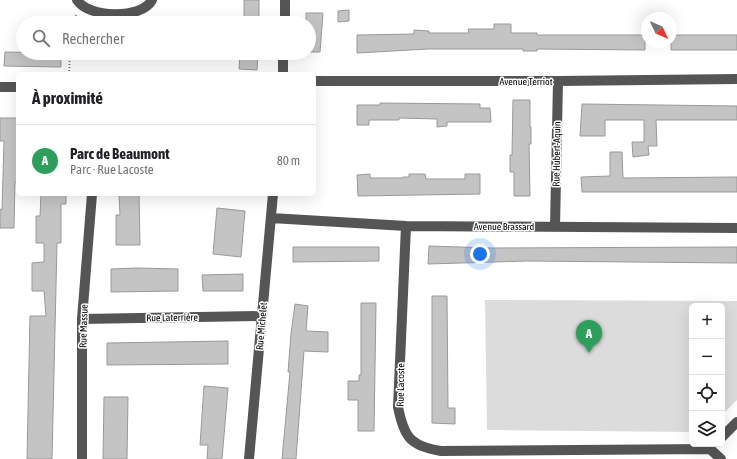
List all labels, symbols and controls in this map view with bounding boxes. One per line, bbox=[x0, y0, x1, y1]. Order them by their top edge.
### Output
north arrow bbox=[641, 12, 677, 48]
search box bbox=[16, 16, 316, 60]
icon: search bbox=[30, 27, 52, 49]
text: Rechercher bbox=[62, 30, 124, 47]
street label: Avenue Terriot bbox=[499, 76, 553, 87]
text: À proximité bbox=[32, 88, 103, 108]
street label: Rue Hubert-Aquin bbox=[550, 121, 563, 187]
text: Parc de Beaumont bbox=[70, 145, 170, 162]
text: A bbox=[42, 153, 48, 168]
text: 80 m bbox=[277, 153, 300, 168]
text: Parc · Rue Lacoste bbox=[70, 162, 154, 177]
street label: Avenue Brassard bbox=[474, 221, 535, 232]
your location bbox=[470, 244, 490, 264]
street label: Rue Michelet bbox=[254, 302, 269, 350]
map controls bbox=[689, 303, 725, 447]
button: + bbox=[689, 303, 725, 339]
street label: Rue Massue bbox=[77, 304, 90, 348]
street label: Rue Laterrière bbox=[146, 312, 198, 323]
pin: A bbox=[576, 320, 602, 353]
button: − bbox=[689, 339, 725, 375]
street label: Rue Lacoste bbox=[395, 363, 406, 407]
button: locate bbox=[689, 375, 725, 411]
button: layers bbox=[689, 411, 725, 447]

